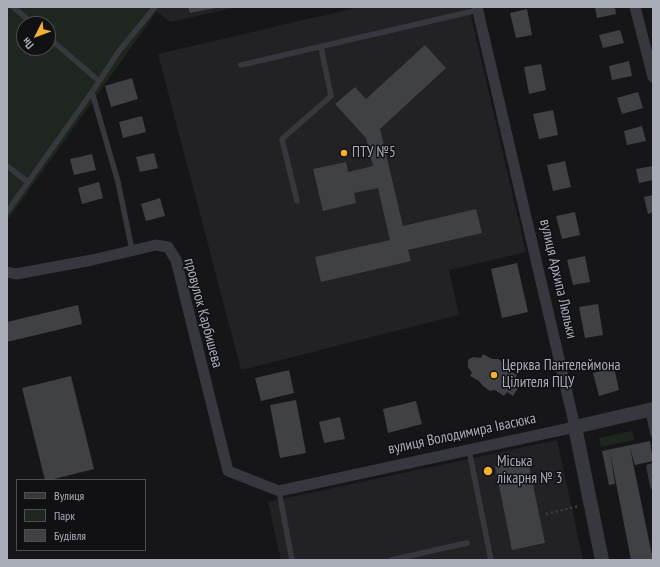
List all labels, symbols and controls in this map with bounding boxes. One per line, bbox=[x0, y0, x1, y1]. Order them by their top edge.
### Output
north arrow bbox=[16, 16, 56, 56]
text: Пн bbox=[19, 35, 37, 52]
place label: ПТУ №5 bbox=[352, 144, 396, 162]
marker: ПТУ №5 bbox=[339, 148, 349, 158]
street label: вулиця Архипа Люльки bbox=[536, 218, 580, 340]
street label: провулок Карбишева bbox=[180, 256, 226, 370]
place label: Церква Пантелеймона Цілителя ПЦУ bbox=[502, 357, 620, 392]
marker: Церква Пантелеймона Цілителя ПЦУ bbox=[489, 370, 499, 380]
street label: вулиця Володимира Івасюка bbox=[386, 410, 538, 458]
place label: Міська лікарня № 3 bbox=[497, 453, 562, 488]
marker: Міська лікарня № 3 bbox=[482, 465, 494, 477]
legend bbox=[16, 479, 146, 551]
text: Вулиця bbox=[54, 488, 84, 503]
text: Парк bbox=[54, 508, 75, 523]
text: Будівля bbox=[54, 528, 86, 543]

